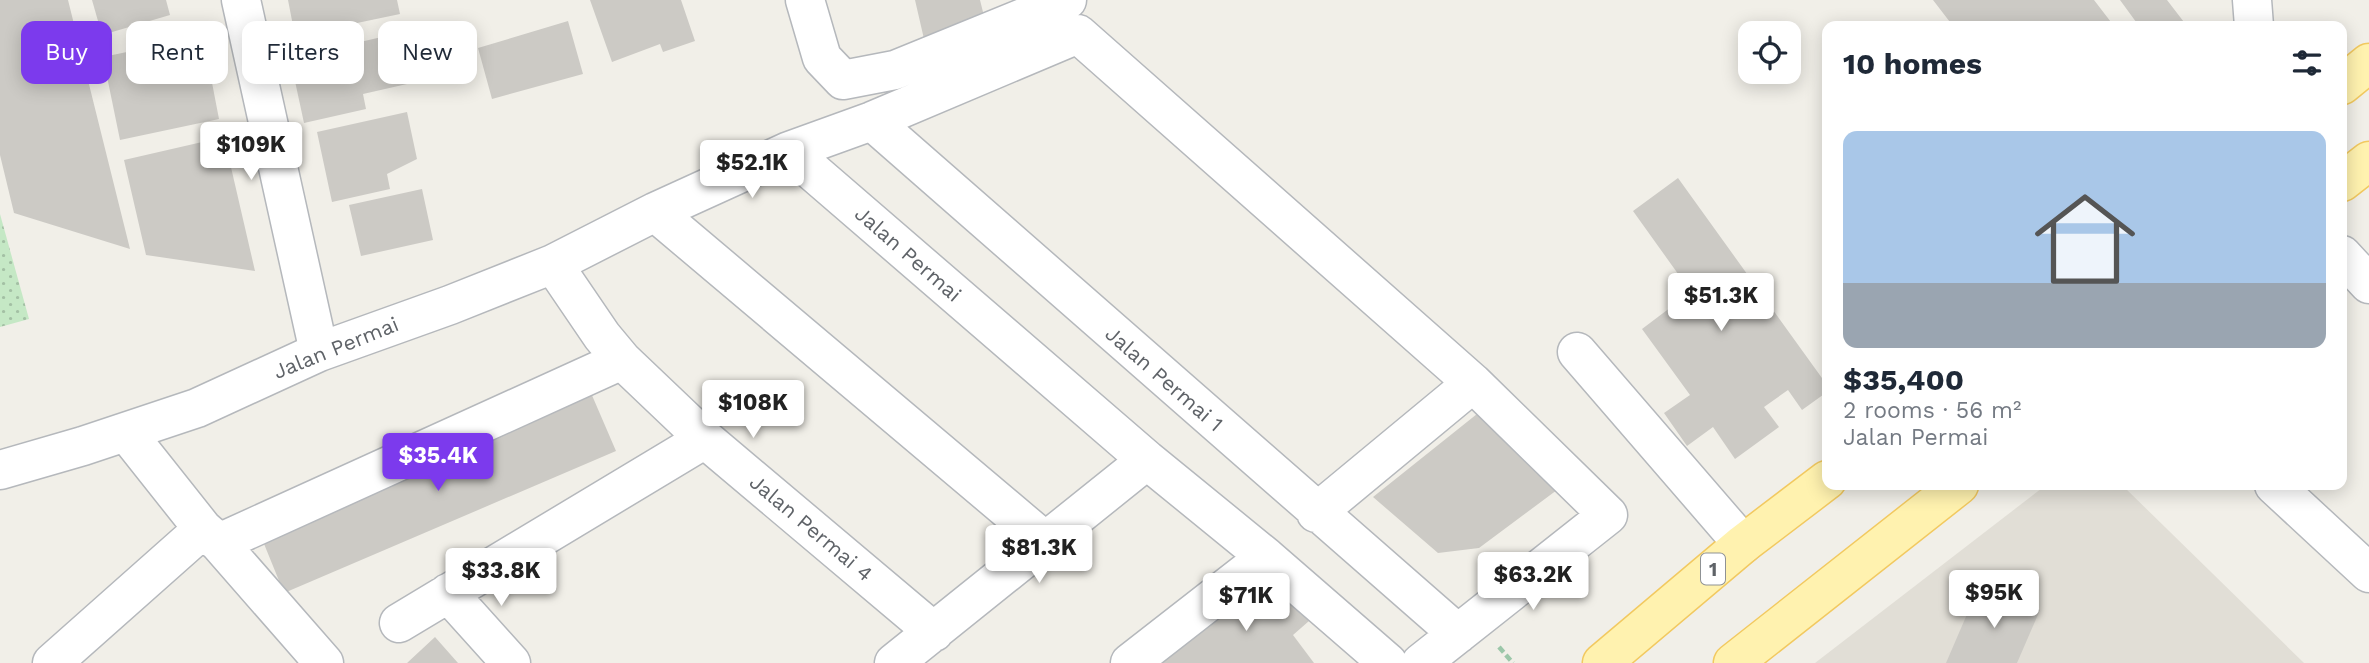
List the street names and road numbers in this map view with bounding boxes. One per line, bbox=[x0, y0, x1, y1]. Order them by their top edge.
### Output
street label: Jalan Permai bbox=[850, 201, 967, 307]
street label: Jalan Permai bbox=[270, 311, 402, 384]
street label: Jalan Permai 1 bbox=[1100, 321, 1228, 436]
street label: Jalan Permai 4 bbox=[745, 469, 878, 586]
road number: 1 bbox=[1701, 554, 1725, 584]

